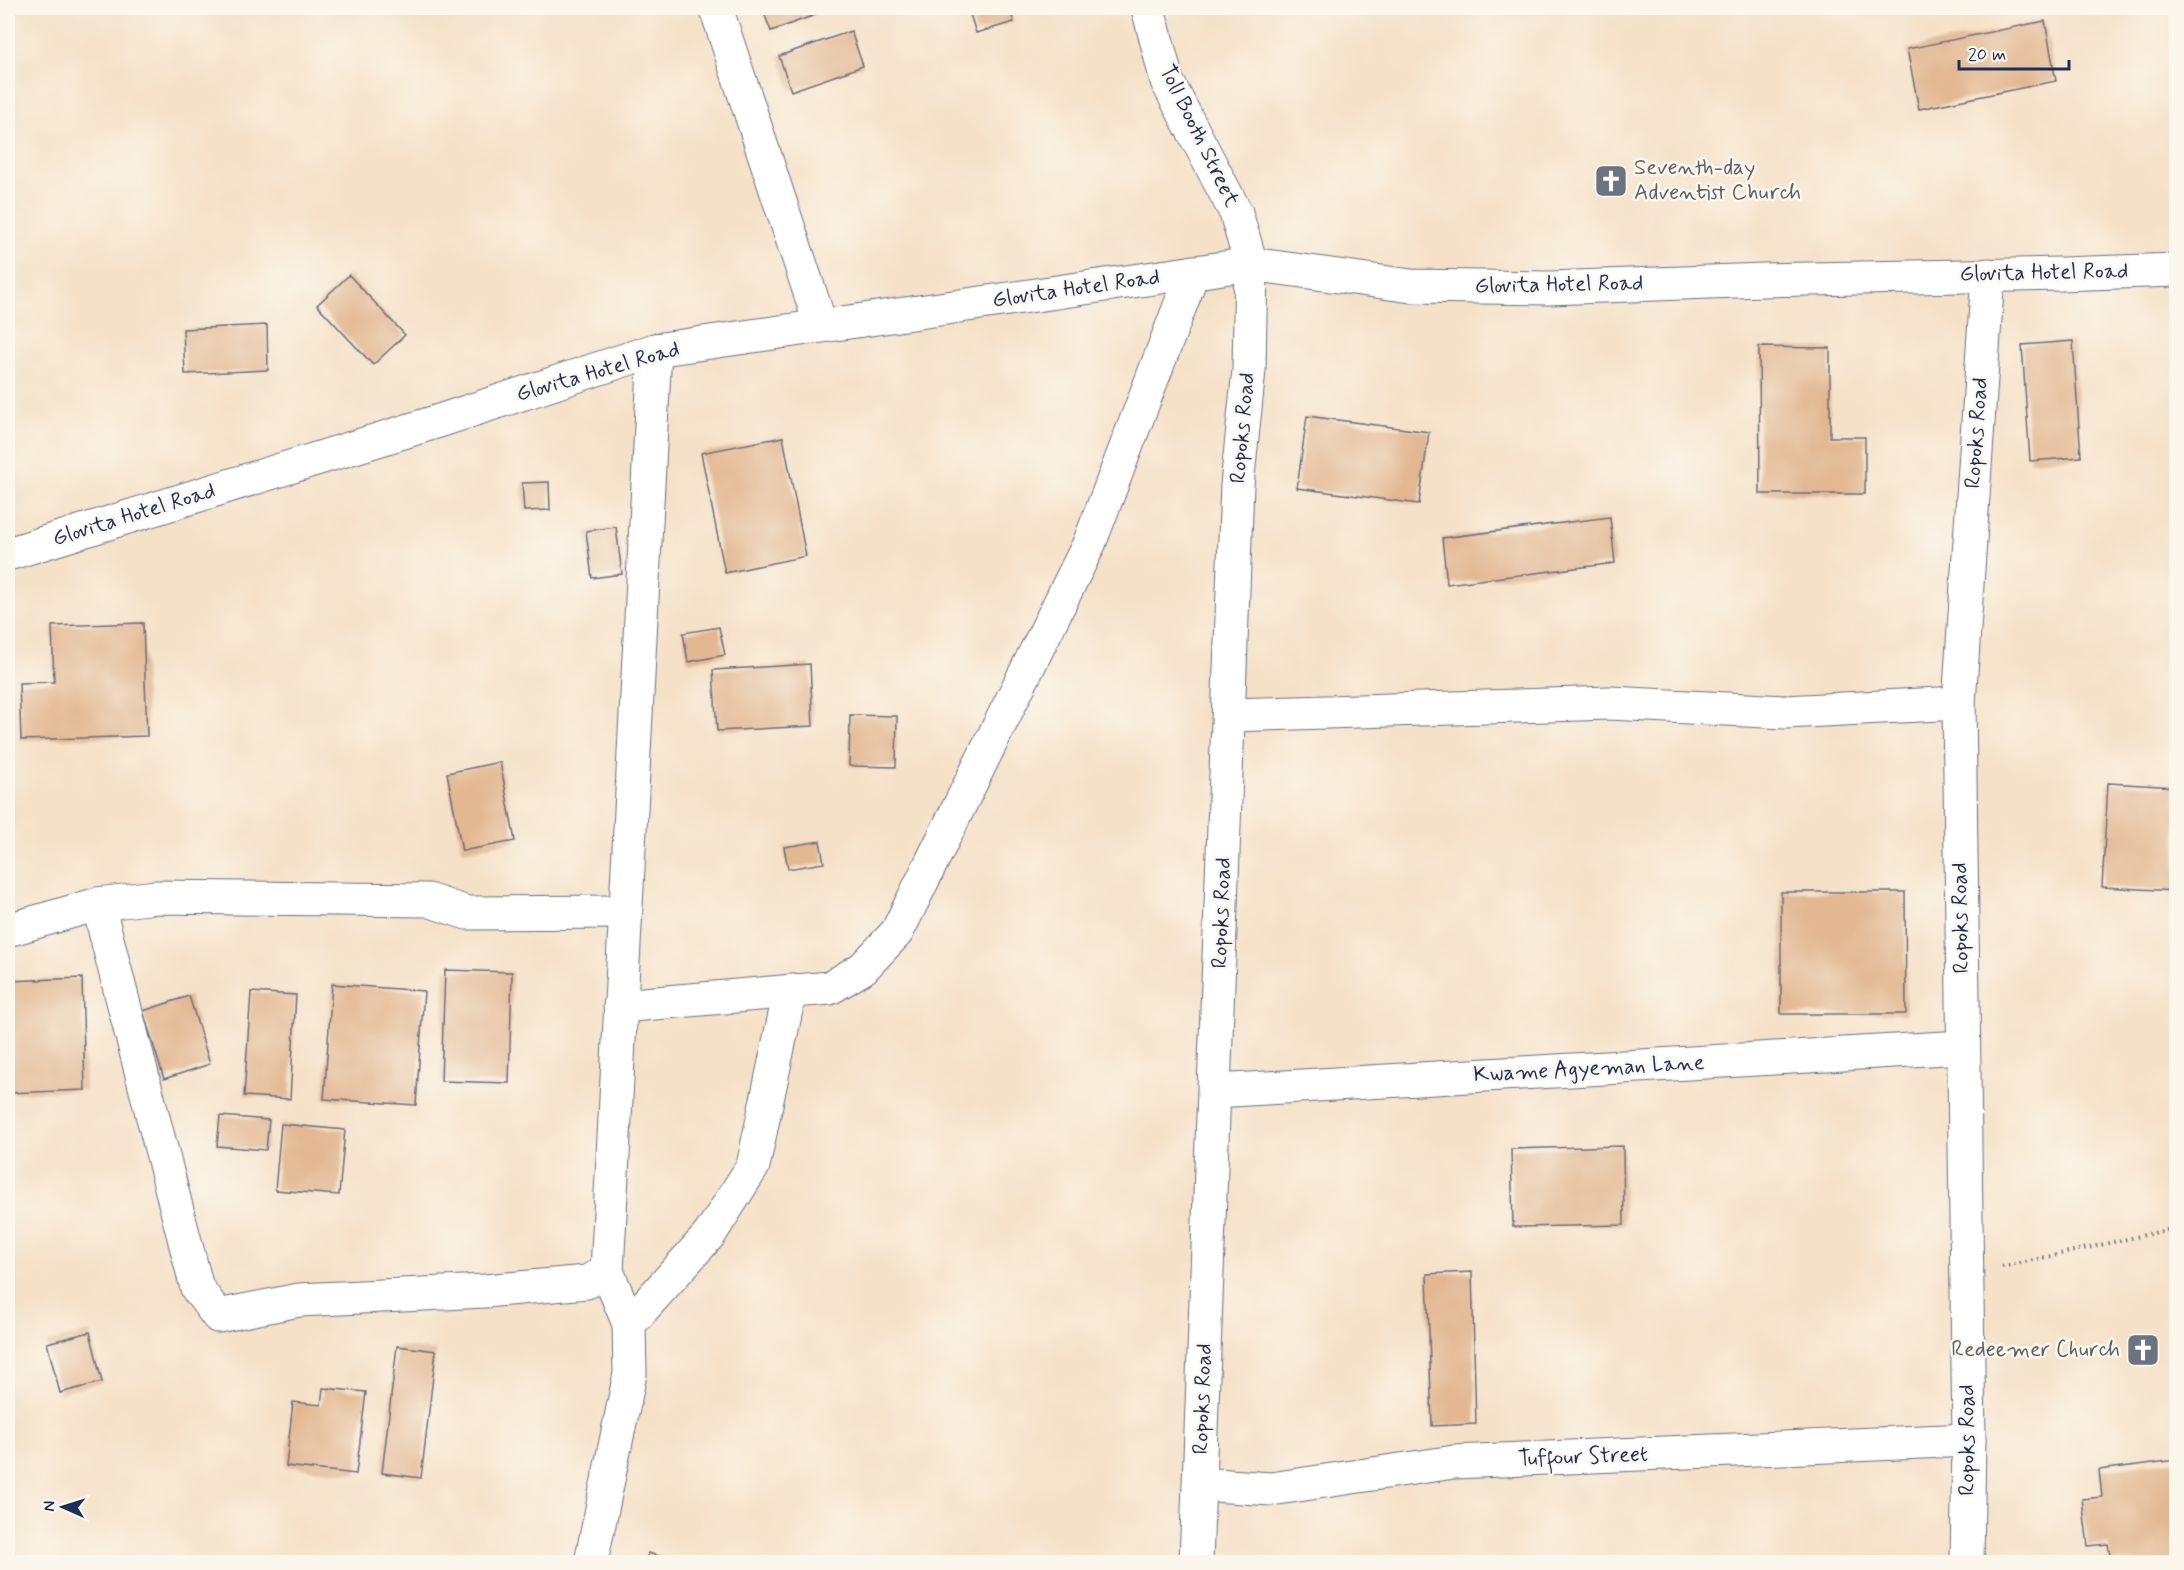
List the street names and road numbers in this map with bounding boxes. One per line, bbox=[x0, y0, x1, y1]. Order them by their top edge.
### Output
street label: Toll Booth Street bbox=[1152, 60, 1246, 212]
street label: Glovita Hotel Road bbox=[1959, 258, 2129, 288]
street label: Glovita Hotel Road bbox=[990, 263, 1162, 315]
street label: Glovita Hotel Road bbox=[1474, 270, 1644, 300]
street label: Glovita Hotel Road bbox=[513, 335, 683, 409]
street label: Ropoks Road bbox=[1224, 371, 1262, 485]
street label: Ropoks Road bbox=[1959, 376, 1995, 490]
street label: Glovita Hotel Road bbox=[49, 477, 219, 553]
street label: Ropoks Road bbox=[1206, 857, 1238, 969]
street label: Ropoks Road bbox=[1946, 862, 1976, 974]
street label: Kwame Agyeman Lane bbox=[1473, 1049, 1705, 1090]
street label: Ropoks Road bbox=[1187, 1343, 1219, 1455]
street label: Ropoks Road bbox=[1954, 1384, 1982, 1496]
street label: Tuffour Street bbox=[1517, 1441, 1649, 1475]

